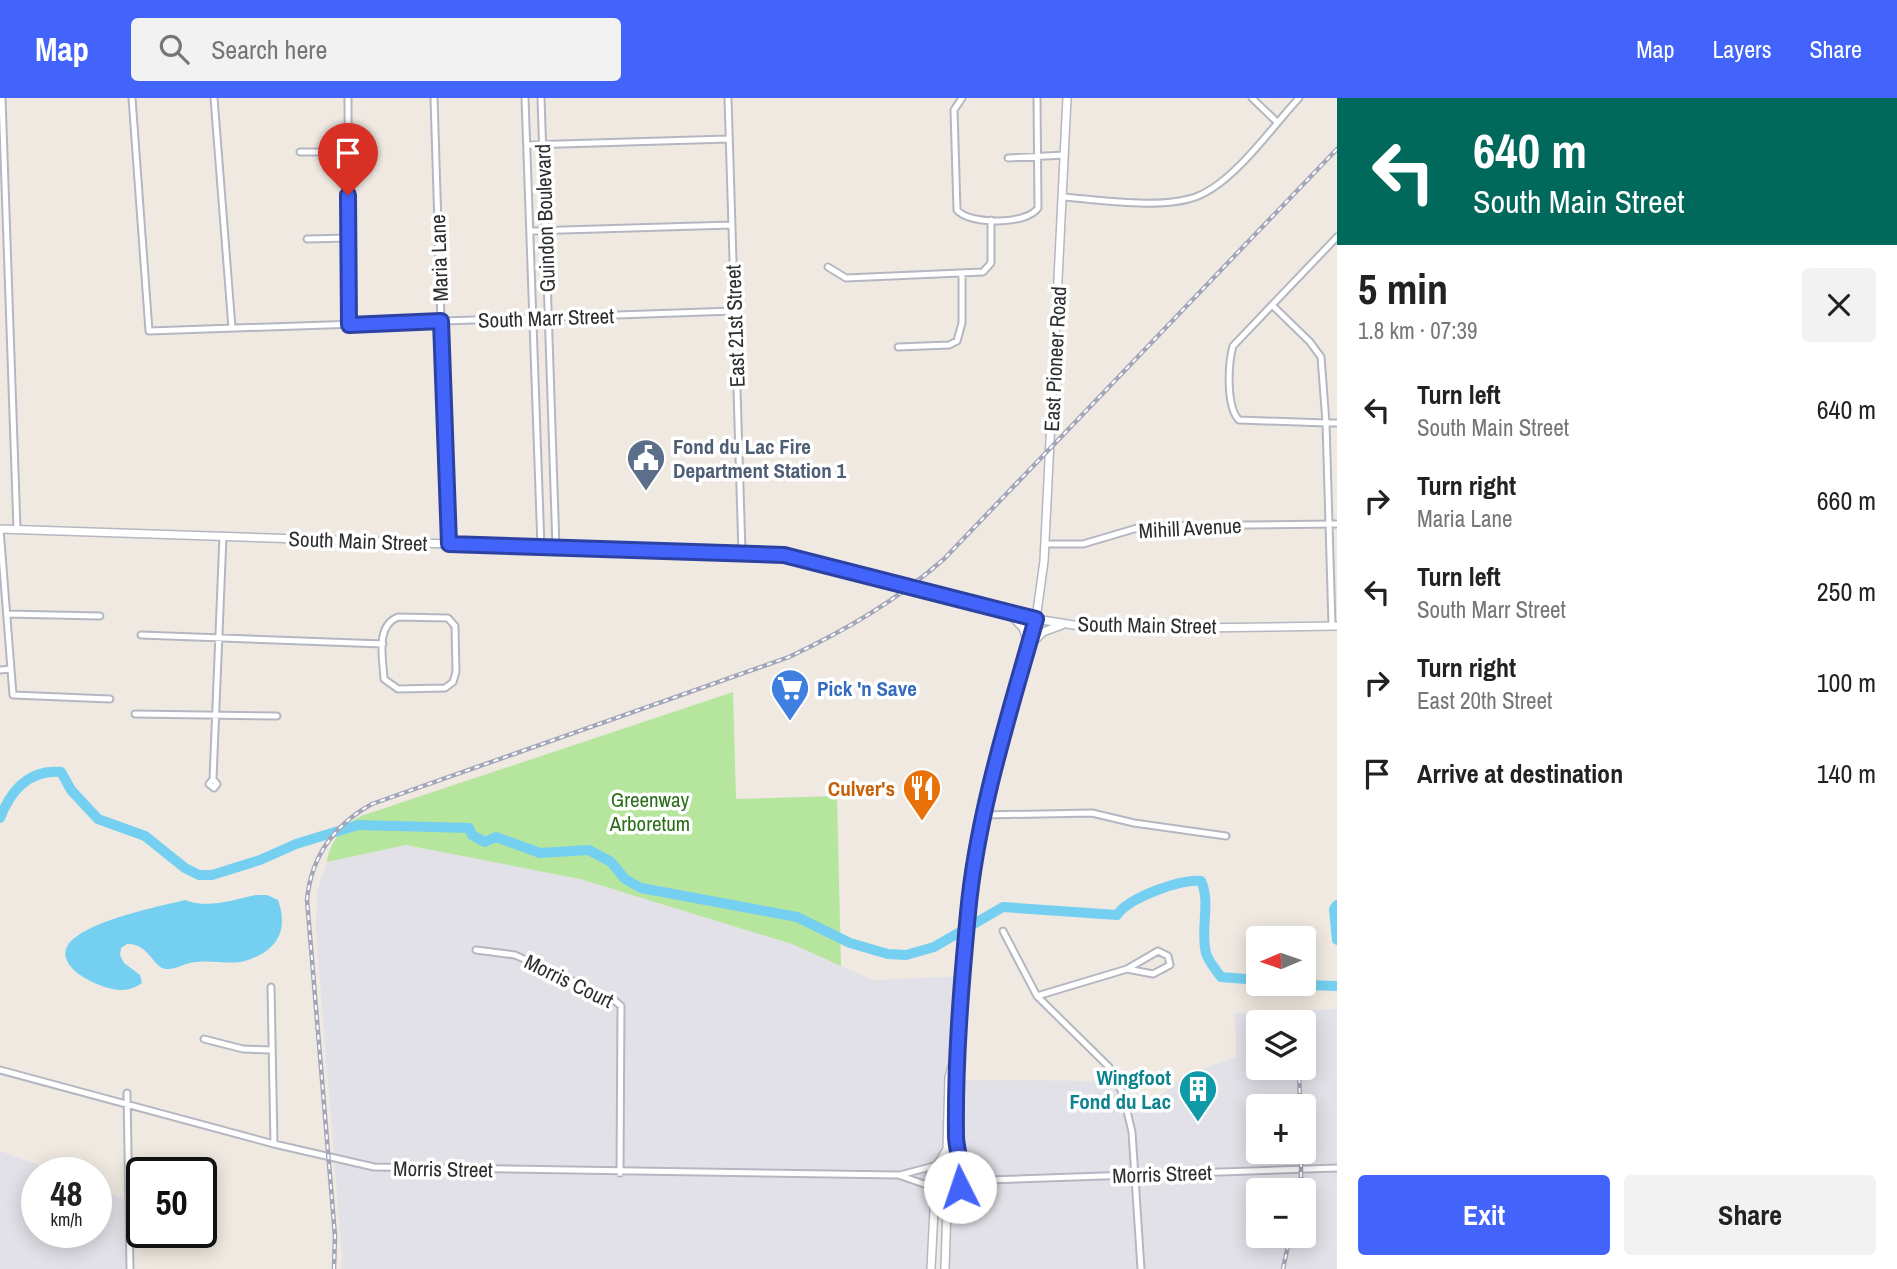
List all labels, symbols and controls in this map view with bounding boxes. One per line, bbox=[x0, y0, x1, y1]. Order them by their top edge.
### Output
search box bbox=[131, 18, 621, 81]
text: Map bbox=[35, 27, 89, 71]
icon: search bbox=[155, 30, 193, 68]
text: Search here bbox=[211, 32, 327, 67]
text: Map bbox=[1636, 33, 1674, 65]
text: Layers bbox=[1712, 33, 1771, 65]
text: Share bbox=[1809, 33, 1862, 65]
text: 640 m bbox=[1473, 117, 1587, 183]
pin bbox=[318, 123, 378, 195]
icon: left bbox=[1358, 126, 1449, 217]
icon: arrive bbox=[329, 134, 367, 172]
street label: Guindon Boulevard bbox=[528, 143, 562, 293]
text: South Main Street bbox=[1473, 180, 1685, 223]
street label: Maria Lane bbox=[423, 214, 455, 302]
text: 5 min bbox=[1358, 261, 1448, 317]
street label: East 21st Street bbox=[718, 264, 752, 388]
button: close bbox=[1802, 268, 1876, 342]
street label: East Pioneer Road bbox=[1037, 286, 1073, 432]
street label: South Marr Street bbox=[478, 301, 615, 335]
text: 1.8 km · 07:39 bbox=[1358, 315, 1478, 346]
text: Turn left bbox=[1417, 377, 1501, 412]
icon: left bbox=[1358, 391, 1396, 429]
text: 640 m bbox=[1817, 392, 1876, 427]
text: South Main Street bbox=[1417, 412, 1569, 443]
place label: Fond du Lac Fire Department Station 1 bbox=[673, 432, 847, 485]
public building icon: Fond du Lac Fire Department Station 1 bbox=[625, 437, 667, 492]
text: Turn right bbox=[1417, 468, 1516, 503]
icon: right bbox=[1358, 482, 1396, 520]
text: 660 m bbox=[1817, 483, 1876, 518]
text: Maria Lane bbox=[1417, 503, 1512, 534]
street label: Mihill Avenue bbox=[1138, 511, 1242, 545]
street label: South Main Street bbox=[288, 524, 428, 558]
text: Turn left bbox=[1417, 559, 1501, 594]
icon: left bbox=[1358, 573, 1396, 611]
text: 250 m bbox=[1817, 574, 1876, 609]
text: South Marr Street bbox=[1417, 594, 1566, 625]
street label: South Main Street bbox=[1077, 609, 1217, 641]
text: Turn right bbox=[1417, 650, 1516, 685]
icon: right bbox=[1358, 664, 1396, 702]
text: 100 m bbox=[1817, 665, 1876, 700]
supermarket icon: Pick 'n Save bbox=[769, 667, 811, 722]
place label: Pick 'n Save bbox=[817, 674, 917, 703]
text: East 20th Street bbox=[1417, 685, 1552, 716]
icon: arrive bbox=[1358, 755, 1396, 793]
text: Arrive at destination bbox=[1417, 756, 1623, 791]
text: 140 m bbox=[1817, 756, 1876, 791]
restaurant icon: Culver's bbox=[901, 767, 943, 822]
place label: Culver's bbox=[828, 774, 895, 803]
park label: Greenway Arboretum bbox=[609, 785, 690, 838]
north arrow bbox=[1246, 926, 1316, 996]
map controls bbox=[1246, 926, 1316, 1248]
street label: Morris Court bbox=[520, 947, 619, 1015]
button: layers bbox=[1246, 1010, 1316, 1080]
place label: Wingfoot Fond du Lac bbox=[1069, 1063, 1171, 1116]
building icon: Wingfoot Fond du Lac bbox=[1177, 1068, 1219, 1123]
button: + bbox=[1246, 1094, 1316, 1164]
position arrow bbox=[923, 1150, 997, 1224]
street label: Morris Street bbox=[393, 1154, 493, 1184]
speed limit sign: 50 bbox=[126, 1157, 217, 1248]
street label: Morris Street bbox=[1112, 1158, 1212, 1190]
text: 48 bbox=[51, 1170, 82, 1217]
button: Exit bbox=[1358, 1175, 1610, 1255]
button: Share bbox=[1624, 1175, 1876, 1255]
button: − bbox=[1246, 1178, 1316, 1248]
text: km/h bbox=[51, 1207, 83, 1232]

